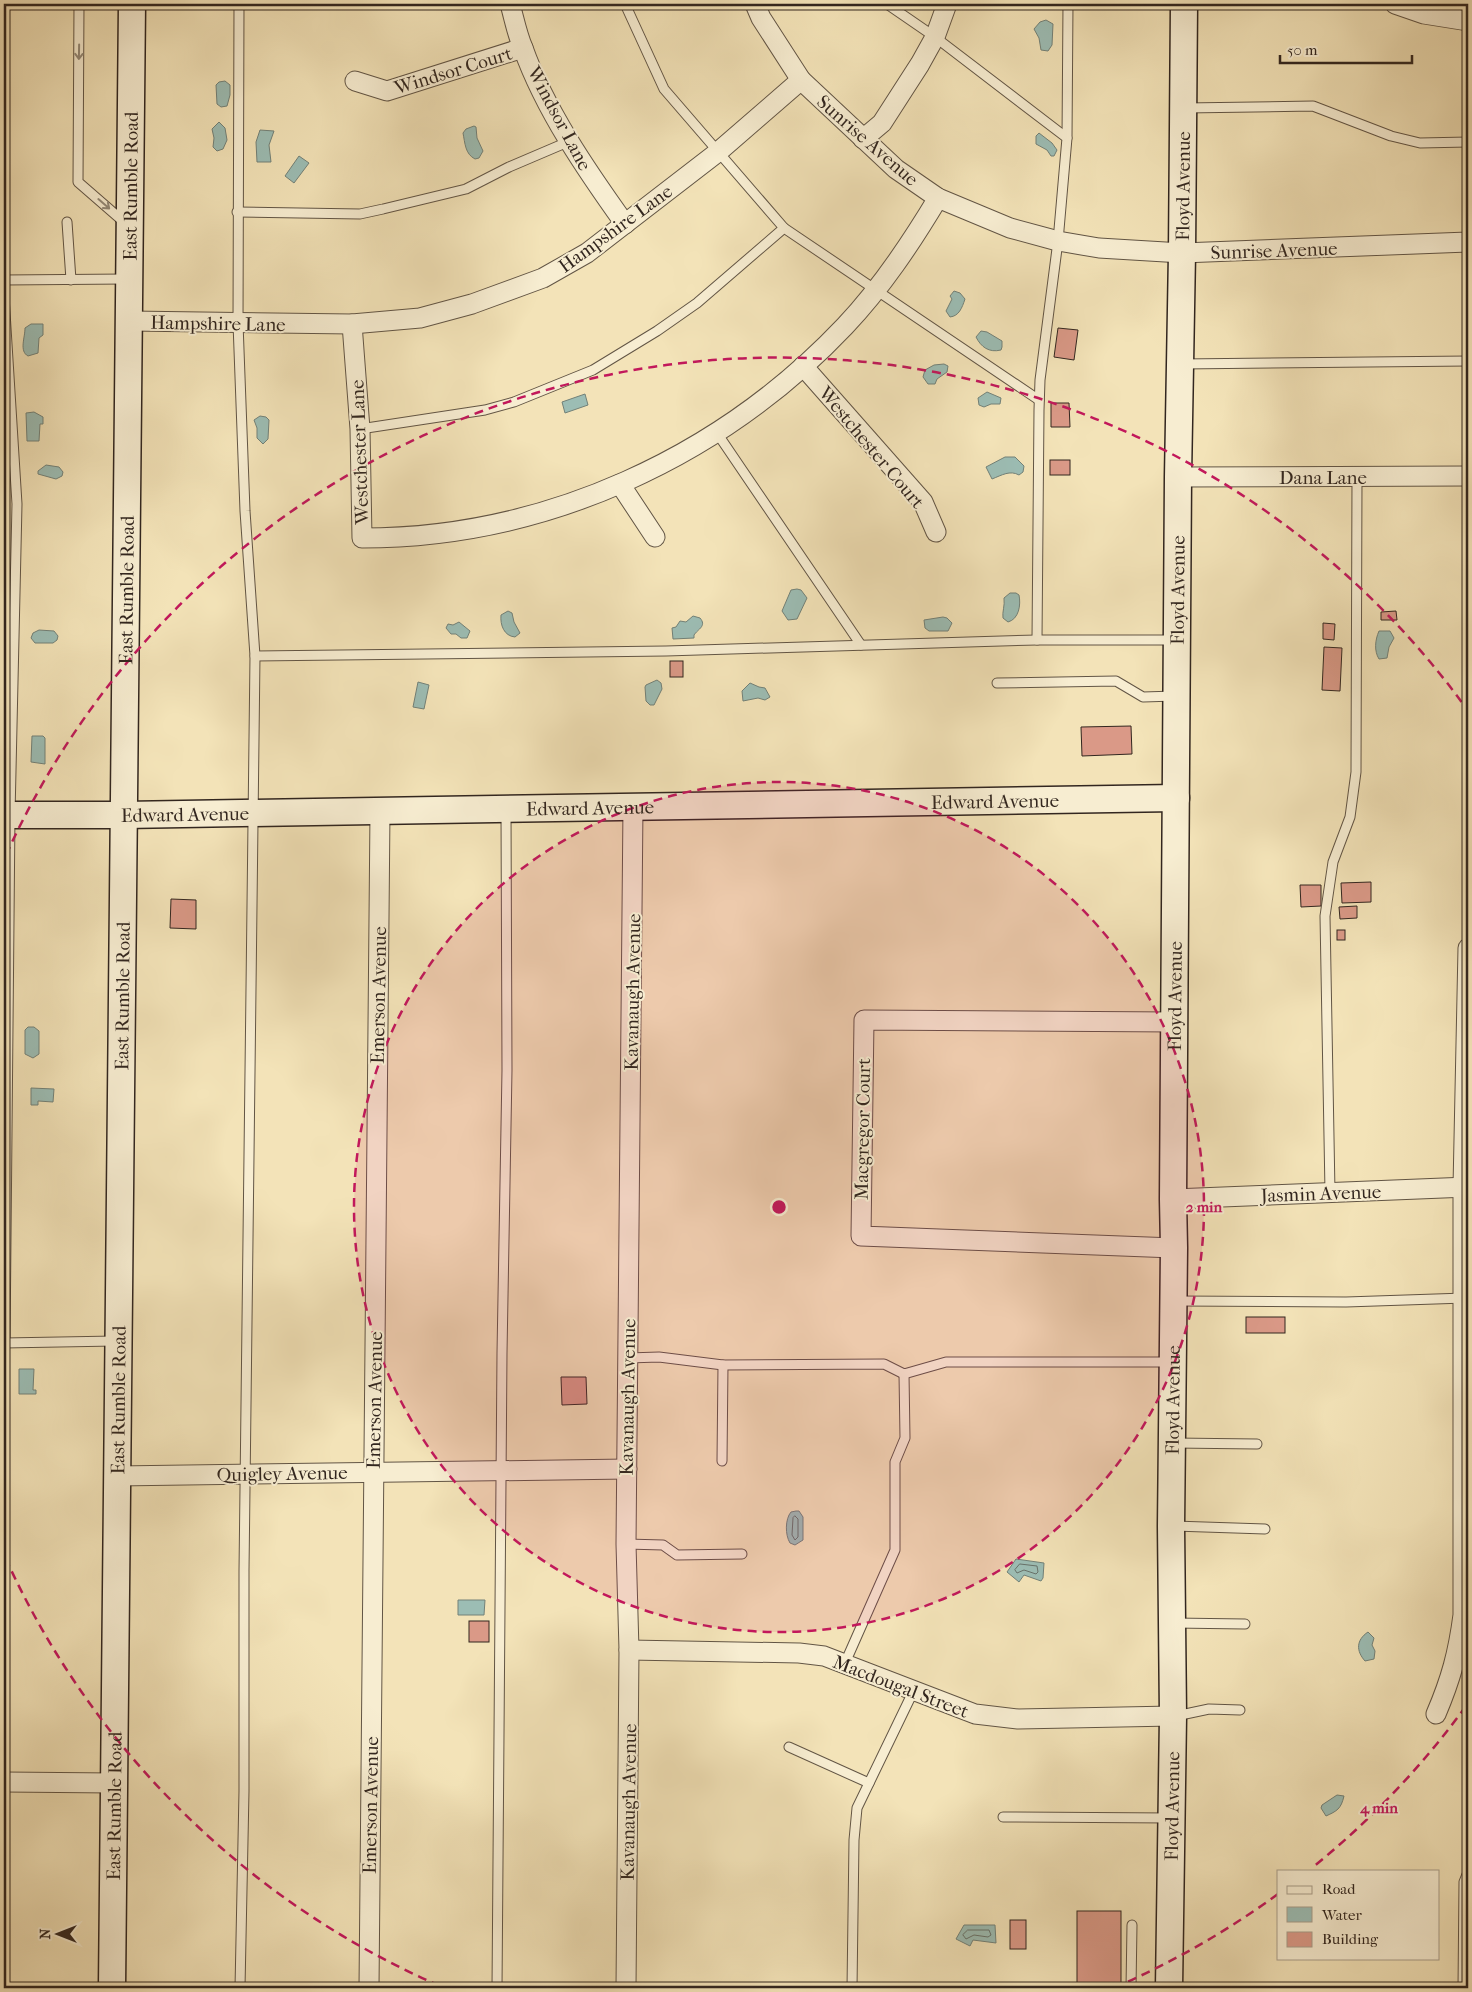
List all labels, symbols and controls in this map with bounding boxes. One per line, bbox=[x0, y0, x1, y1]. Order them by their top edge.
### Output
scale bar bbox=[1280, 32, 1412, 64]
text: 50 m bbox=[1287, 41, 1318, 59]
street label: Windsor Court bbox=[391, 43, 515, 100]
one-way arrow bbox=[74, 44, 84, 60]
street label: Windsor Lane bbox=[522, 62, 596, 174]
street label: Sunrise Avenue bbox=[812, 91, 922, 191]
street label: East Rumble Road bbox=[119, 111, 143, 261]
street label: Floyd Avenue bbox=[1172, 131, 1195, 241]
street label: Hampshire Lane bbox=[554, 180, 677, 277]
one-way arrow bbox=[97, 199, 110, 210]
street label: Sunrise Avenue bbox=[1210, 238, 1338, 264]
street label: Hampshire Lane bbox=[150, 312, 286, 336]
street label: Westchester Lane bbox=[346, 379, 374, 526]
street label: Westchester Court bbox=[813, 382, 929, 513]
street label: Dana Lane bbox=[1279, 467, 1367, 489]
street label: East Rumble Road bbox=[115, 515, 139, 665]
street label: Floyd Avenue bbox=[1167, 535, 1190, 645]
street label: Edward Avenue bbox=[931, 790, 1059, 814]
street label: Edward Avenue bbox=[526, 796, 654, 821]
street label: Edward Avenue bbox=[121, 803, 249, 827]
street label: Kavanaugh Avenue bbox=[621, 913, 645, 1071]
street label: East Rumble Road bbox=[111, 921, 135, 1071]
street label: Emerson Avenue bbox=[367, 926, 391, 1064]
street label: Floyd Avenue bbox=[1164, 941, 1187, 1051]
street label: Macgregor Court bbox=[851, 1058, 875, 1200]
street label: Jasmin Avenue bbox=[1259, 1181, 1382, 1207]
centre of rings bbox=[770, 1198, 788, 1216]
text: 2 min bbox=[1186, 1198, 1223, 1216]
street label: Kavanaugh Avenue bbox=[616, 1318, 640, 1476]
street label: East Rumble Road bbox=[107, 1325, 131, 1475]
street label: Emerson Avenue bbox=[363, 1331, 387, 1469]
street label: Floyd Avenue bbox=[1162, 1345, 1185, 1455]
street label: Quigley Avenue bbox=[216, 1462, 348, 1486]
street label: Macdougal Street bbox=[830, 1651, 972, 1723]
street label: Kavanaugh Avenue bbox=[617, 1723, 641, 1881]
street label: East Rumble Road bbox=[103, 1731, 127, 1881]
street label: Emerson Avenue bbox=[359, 1736, 383, 1874]
street label: Floyd Avenue bbox=[1161, 1751, 1184, 1861]
text: 4 min bbox=[1359, 1799, 1398, 1817]
legend bbox=[1277, 1870, 1440, 1960]
text: Road bbox=[1322, 1880, 1356, 1898]
text: Water bbox=[1321, 1906, 1362, 1924]
north arrow bbox=[32, 1910, 82, 1960]
text: N bbox=[37, 1928, 54, 1939]
text: Building bbox=[1322, 1930, 1379, 1948]

